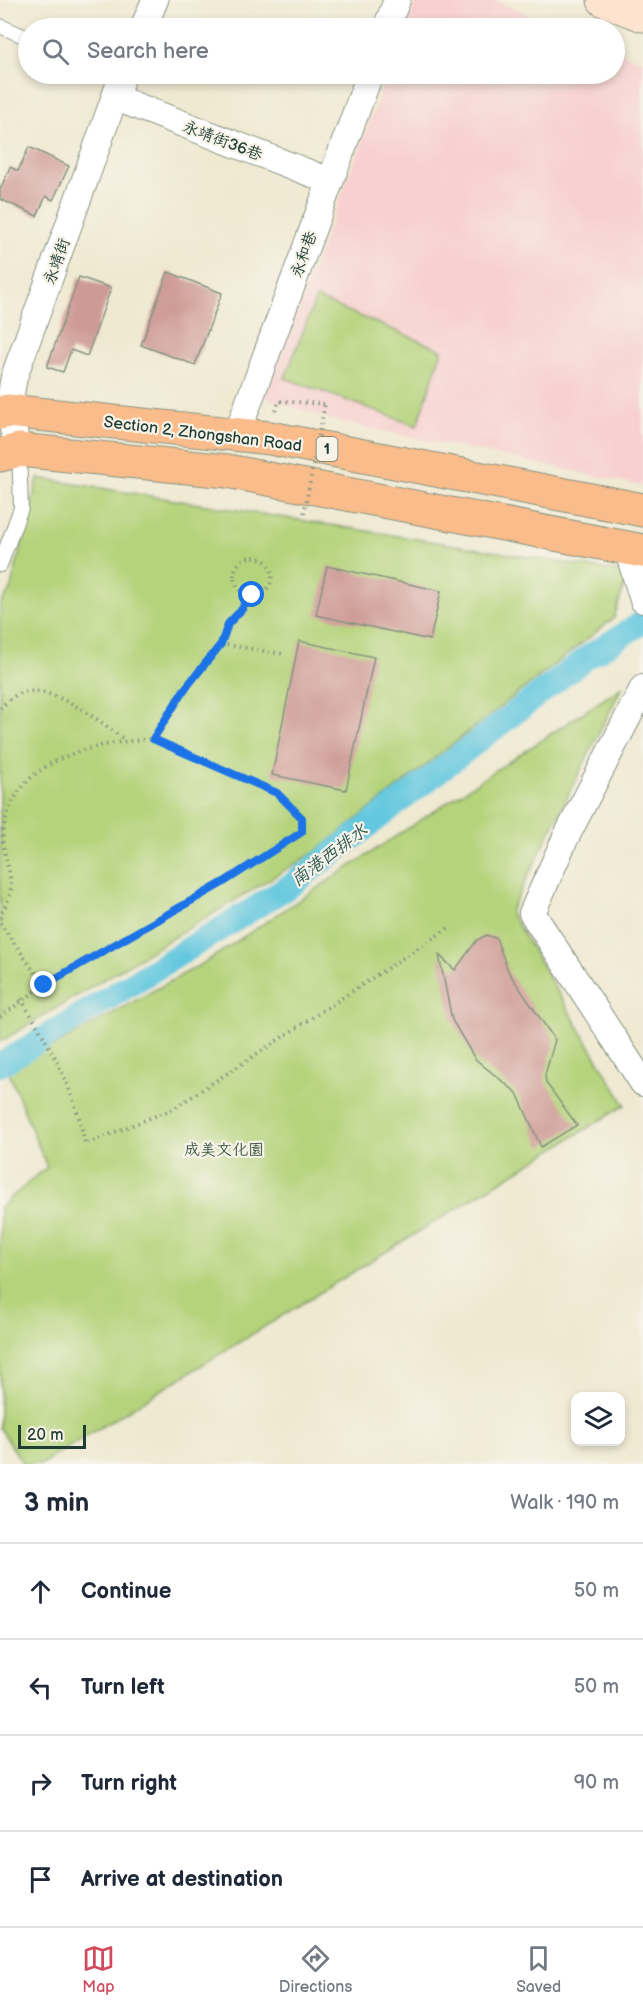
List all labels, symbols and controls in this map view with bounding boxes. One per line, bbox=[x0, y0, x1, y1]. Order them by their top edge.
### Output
search box bbox=[18, 18, 625, 84]
icon: search bbox=[39, 35, 72, 68]
text: Search here bbox=[87, 38, 209, 65]
street label: 永靖街36巷 bbox=[180, 118, 265, 165]
street label: 永和巷 bbox=[287, 229, 322, 280]
street label: 永靖街 bbox=[40, 236, 75, 287]
street label: Section 2, Zhongshan Road bbox=[103, 413, 303, 456]
road number: 1 bbox=[316, 437, 338, 461]
route start bbox=[238, 581, 264, 607]
water label: 南港西排水 bbox=[287, 819, 372, 891]
route end bbox=[30, 971, 56, 997]
park label: 成美文化園 bbox=[184, 1141, 264, 1160]
map controls bbox=[571, 1392, 625, 1446]
button: layers bbox=[571, 1392, 625, 1446]
scale bar bbox=[18, 1422, 86, 1450]
text: 20 m bbox=[27, 1426, 63, 1445]
text: 3 min bbox=[24, 1488, 89, 1519]
text: Walk · 190 m bbox=[510, 1491, 619, 1515]
icon: ahead bbox=[24, 1575, 57, 1608]
text: Continue bbox=[81, 1578, 171, 1605]
text: 50 m bbox=[574, 1579, 619, 1603]
icon: left bbox=[24, 1671, 57, 1704]
text: Turn left bbox=[81, 1674, 165, 1701]
text: 50 m bbox=[574, 1675, 619, 1699]
icon: right bbox=[24, 1767, 57, 1800]
text: Turn right bbox=[81, 1770, 177, 1797]
text: 90 m bbox=[574, 1771, 619, 1795]
icon: arrive bbox=[24, 1863, 57, 1896]
text: Arrive at destination bbox=[81, 1866, 283, 1893]
tab: Map bbox=[82, 1942, 115, 1997]
tab: Directions bbox=[279, 1942, 352, 1997]
tab: Saved bbox=[516, 1942, 561, 1997]

